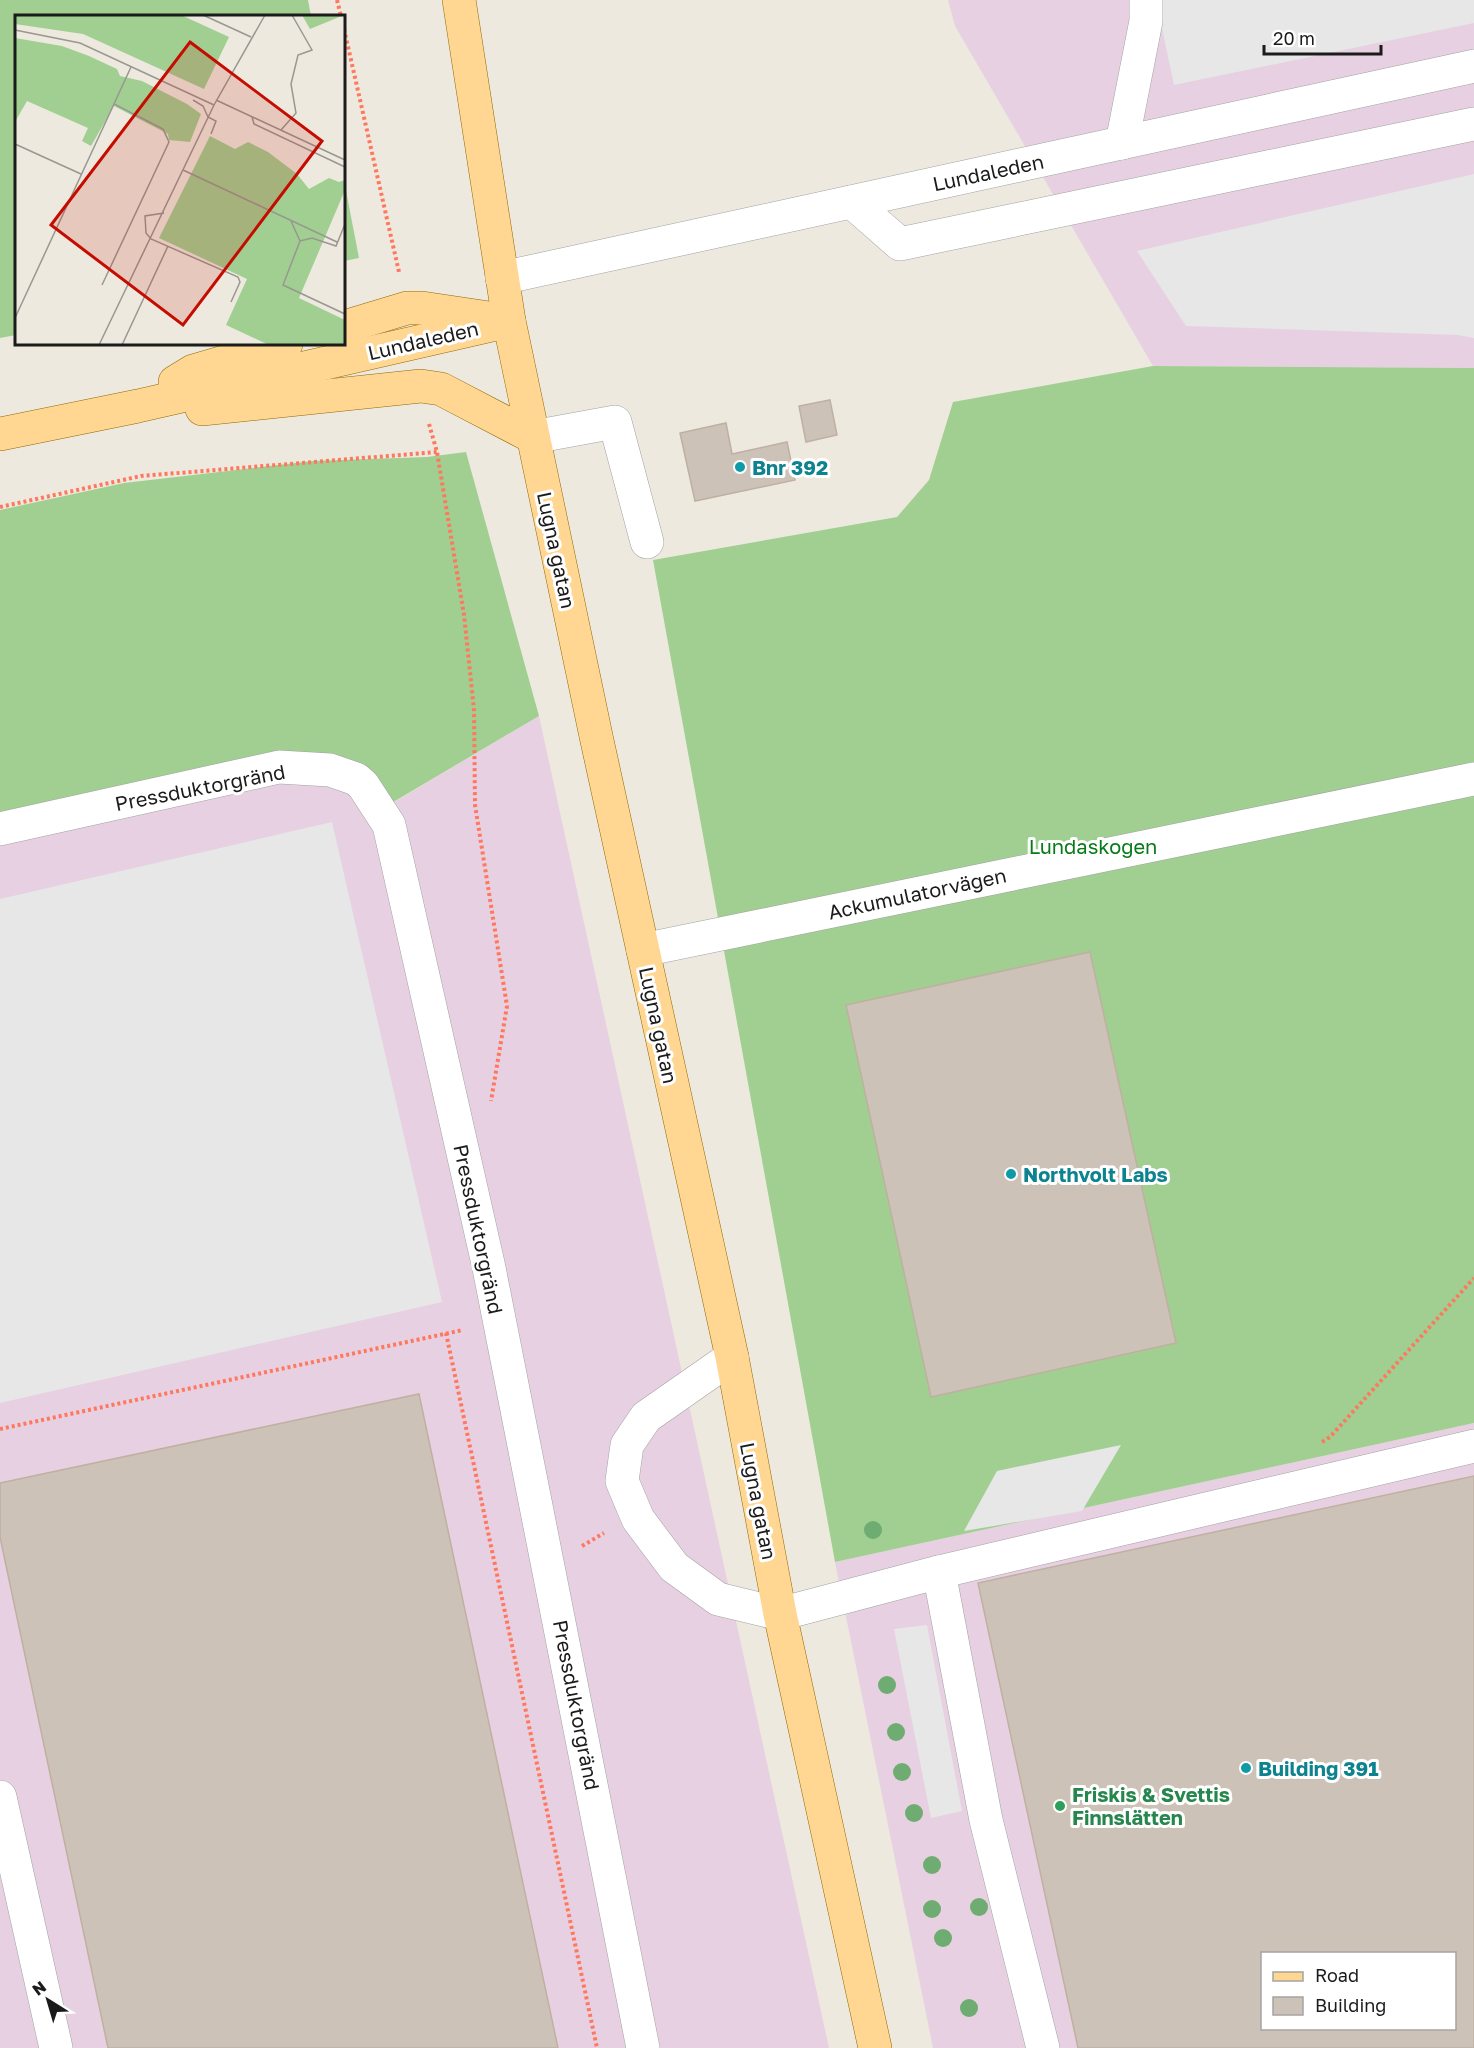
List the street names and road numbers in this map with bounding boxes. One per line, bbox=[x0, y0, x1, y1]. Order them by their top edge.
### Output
street label: Lundaleden bbox=[930, 149, 1046, 195]
street label: Lundaleden bbox=[365, 316, 481, 364]
street label: Lugna gatan bbox=[533, 489, 581, 611]
street label: Pressduktorgränd bbox=[113, 759, 287, 815]
street label: Ackumulatorvägen bbox=[826, 862, 1008, 924]
street label: Lugna gatan bbox=[635, 964, 683, 1086]
street label: Pressduktorgränd bbox=[449, 1142, 509, 1316]
street label: Lugna gatan bbox=[736, 1440, 782, 1562]
street label: Pressduktorgränd bbox=[549, 1618, 605, 1792]

